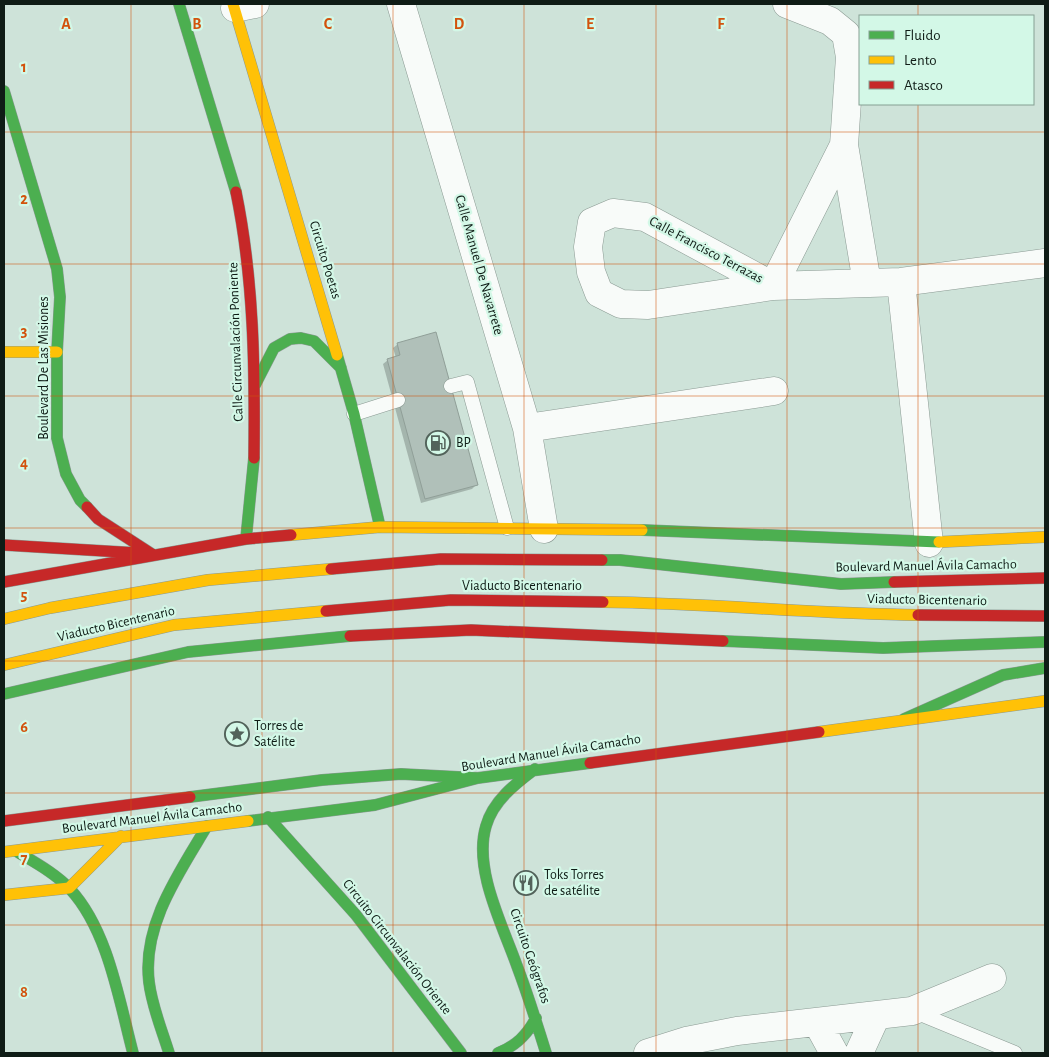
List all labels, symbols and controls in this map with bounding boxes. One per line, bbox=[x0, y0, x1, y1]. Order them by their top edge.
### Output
legend bbox=[859, 15, 1034, 105]
text: A bbox=[61, 16, 71, 32]
text: B bbox=[192, 16, 202, 32]
text: C bbox=[324, 16, 333, 32]
text: D bbox=[454, 16, 465, 32]
text: E bbox=[586, 16, 594, 32]
text: F bbox=[717, 16, 725, 32]
text: Fluido bbox=[904, 28, 941, 43]
text: Lento bbox=[904, 53, 937, 68]
text: 1 bbox=[21, 59, 27, 75]
text: Atasco bbox=[904, 78, 943, 93]
text: 2 bbox=[20, 191, 28, 207]
street label: Calle Manuel De Navarrete bbox=[452, 193, 506, 337]
street label: Calle Francisco Terrazas bbox=[647, 214, 765, 286]
street label: Circuito Poetas bbox=[307, 219, 343, 301]
street label: Calle Circunvalación Poniente bbox=[226, 262, 246, 422]
street label: Boulevard De Las Misiones bbox=[37, 296, 51, 440]
text: 3 bbox=[21, 323, 28, 339]
fuel station icon: BP bbox=[425, 430, 451, 456]
place label: BP bbox=[456, 436, 471, 450]
text: 4 bbox=[20, 455, 28, 471]
street label: Boulevard Manuel Ávila Camacho bbox=[835, 554, 1017, 575]
street label: Viaducto Bicentenario bbox=[462, 579, 582, 593]
text: 5 bbox=[21, 587, 28, 603]
street label: Viaducto Bicentenario bbox=[867, 592, 987, 608]
street label: Viaducto Bicentenario bbox=[56, 604, 176, 644]
text: 6 bbox=[20, 719, 28, 735]
place label: Torres de Satélite bbox=[254, 719, 303, 749]
place icon: Torres de Satélite bbox=[224, 721, 250, 747]
street label: Boulevard Manuel Ávila Camacho bbox=[460, 729, 642, 774]
street label: Boulevard Manuel Ávila Camacho bbox=[61, 797, 243, 836]
text: 7 bbox=[21, 851, 28, 867]
place label: Toks Torres de satélite bbox=[544, 868, 604, 898]
restaurant icon: Toks Torres de satélite bbox=[513, 870, 539, 896]
street label: Circuito Circunvalación Oriente bbox=[340, 877, 454, 1017]
street label: Circuito Geógrafos bbox=[507, 907, 553, 1005]
text: 8 bbox=[20, 984, 28, 1000]

